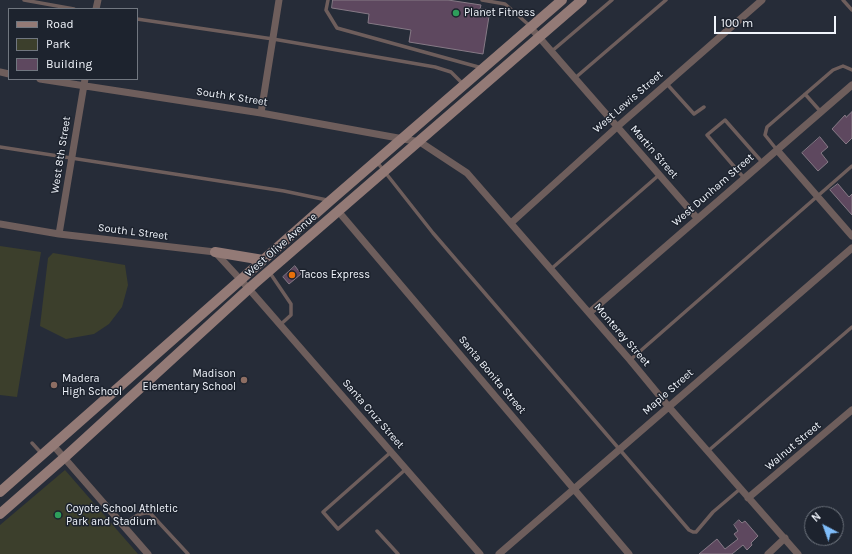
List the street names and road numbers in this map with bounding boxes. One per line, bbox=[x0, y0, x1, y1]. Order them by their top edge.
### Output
street label: West Lewis Street bbox=[590, 68, 666, 136]
street label: South K Street bbox=[195, 85, 269, 109]
street label: West 8th Street bbox=[48, 115, 74, 195]
street label: Martin Street bbox=[627, 123, 681, 181]
street label: West Dunham Street bbox=[669, 151, 757, 229]
street label: West Olive Avenue bbox=[242, 210, 320, 280]
street label: South L Street bbox=[97, 221, 169, 243]
street label: Monterey Street bbox=[591, 301, 653, 369]
street label: Santa Bonita Street bbox=[455, 333, 529, 417]
street label: Maple Street bbox=[640, 366, 696, 418]
street label: Santa Cruz Street bbox=[339, 377, 407, 451]
street label: Walnut Street bbox=[762, 419, 824, 473]

